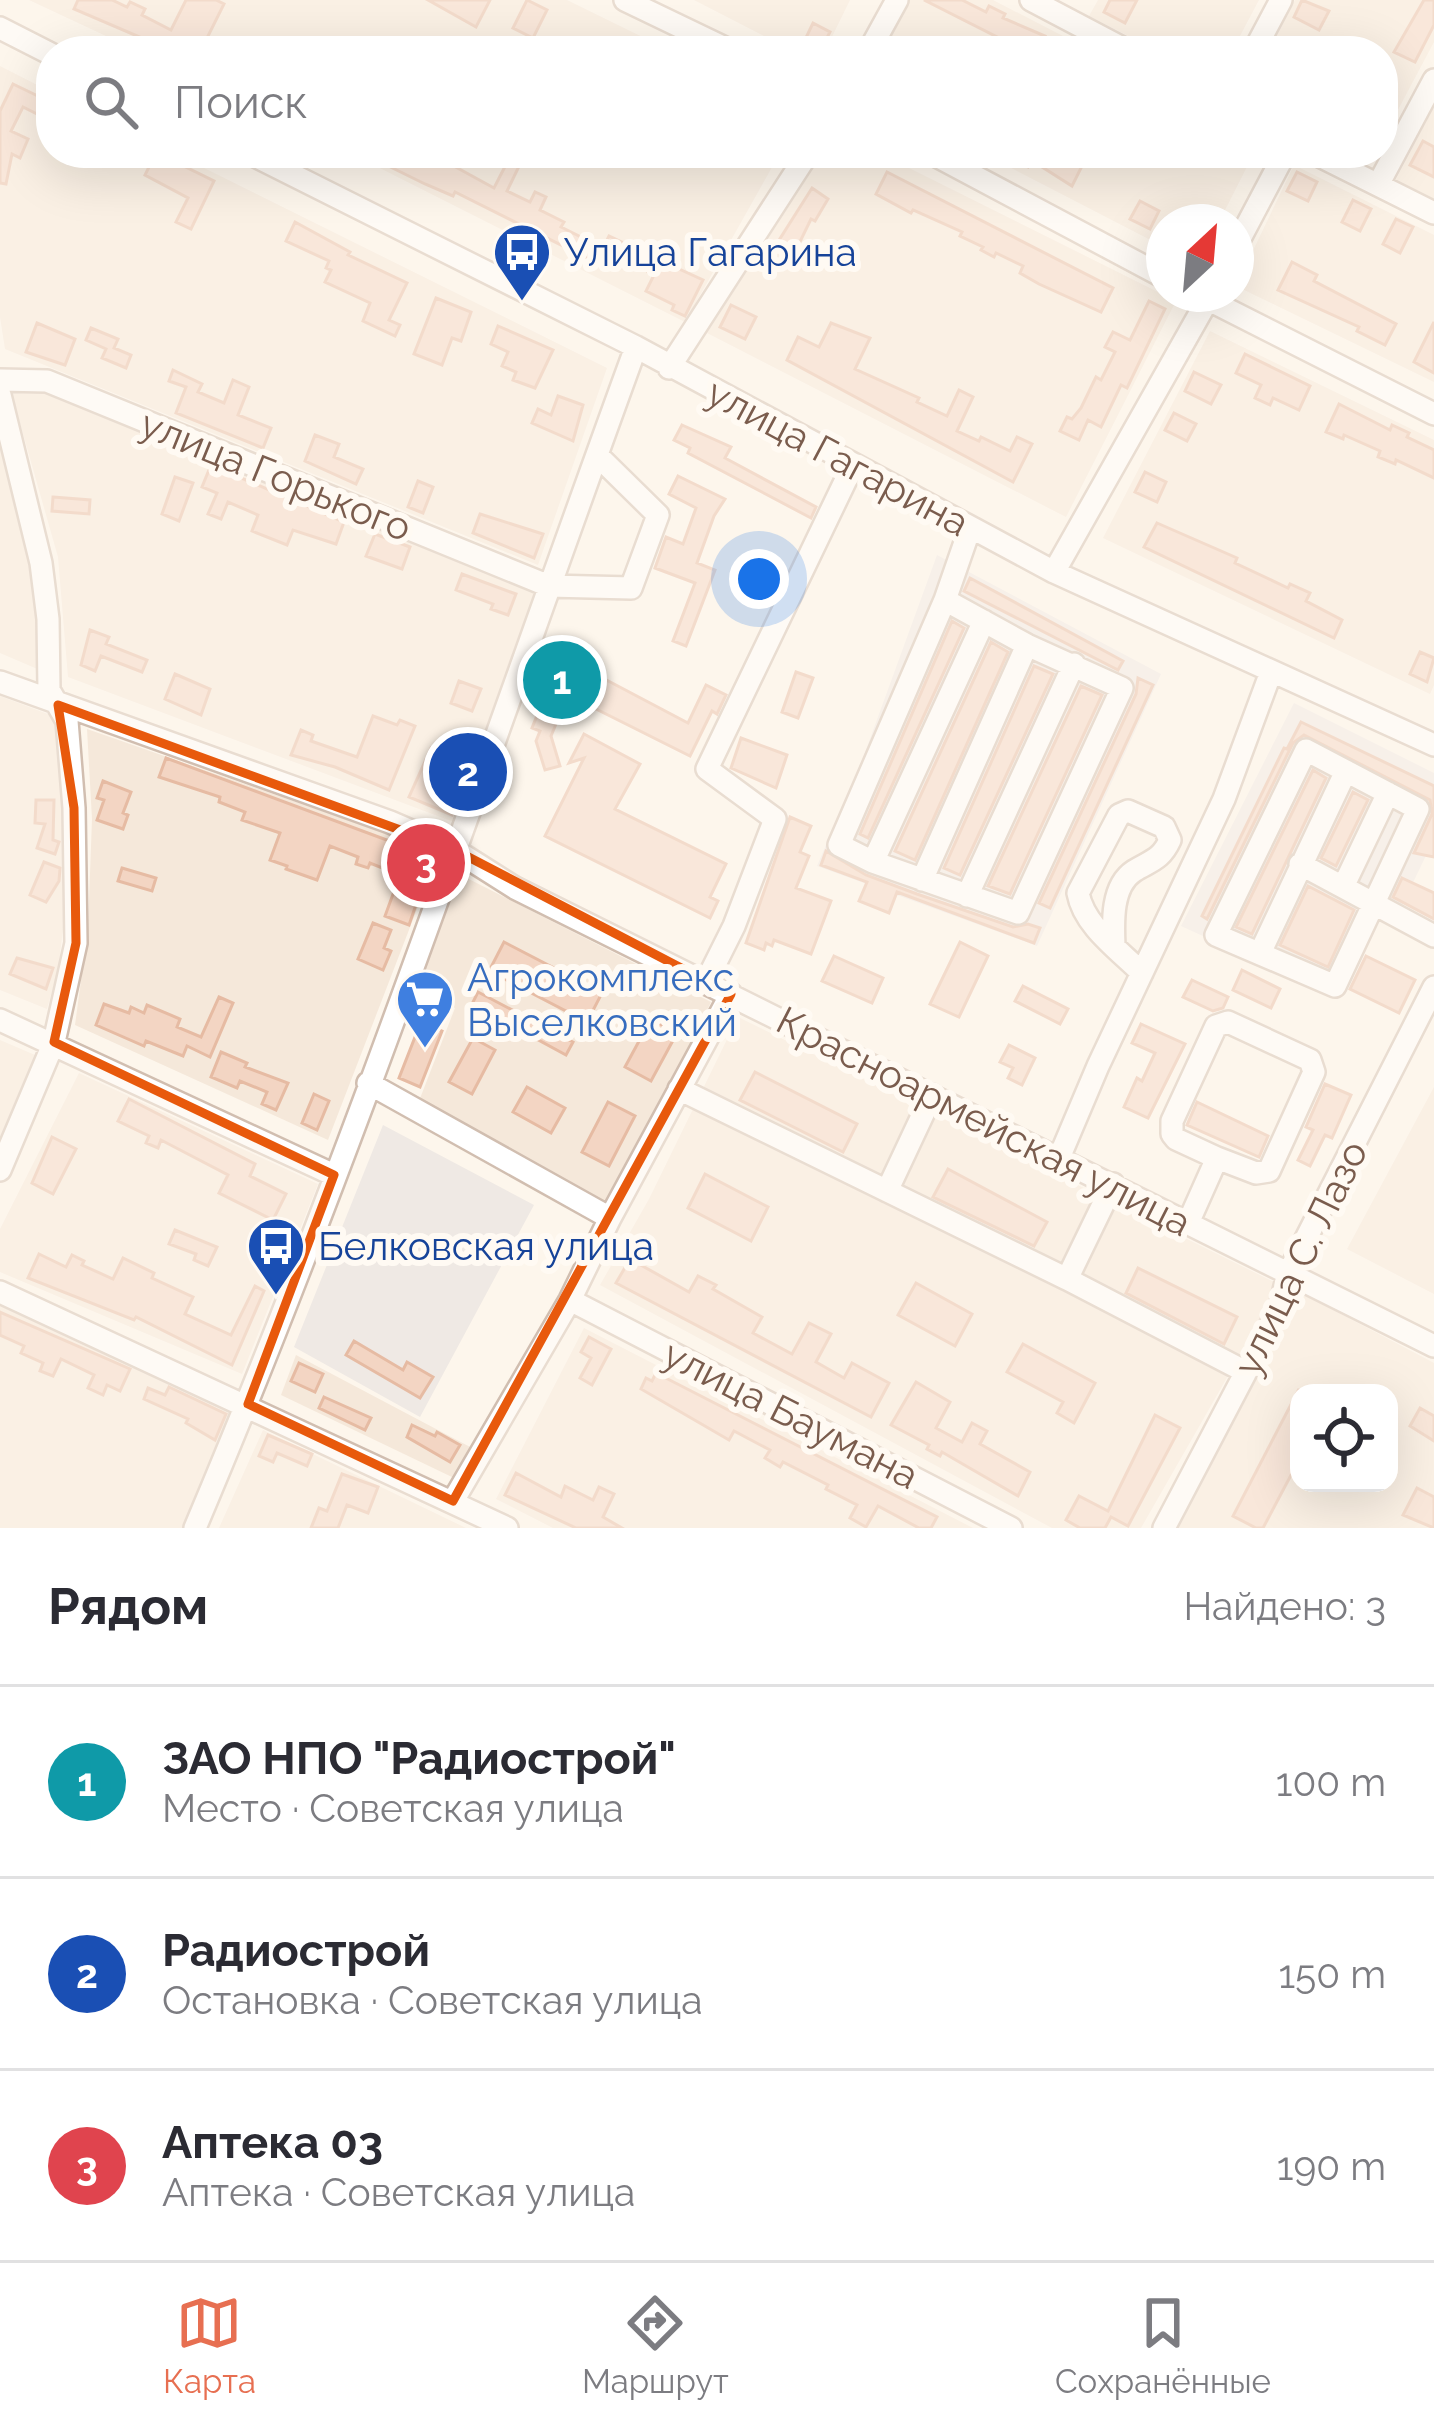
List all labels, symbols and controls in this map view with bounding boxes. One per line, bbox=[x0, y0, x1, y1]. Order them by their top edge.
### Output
search box bbox=[36, 36, 1398, 168]
icon: search bbox=[78, 69, 144, 135]
text: Поиск bbox=[174, 76, 308, 129]
north arrow bbox=[1146, 204, 1254, 312]
bus stop icon: Улица Гагарина bbox=[491, 221, 553, 303]
place label: Улица Гагарина bbox=[564, 229, 857, 275]
street label: улица Гагарина bbox=[699, 369, 977, 545]
street label: улица Горького bbox=[134, 400, 418, 550]
your location bbox=[729, 549, 789, 609]
pin: 1 bbox=[523, 635, 601, 725]
pin: 2 bbox=[429, 727, 507, 817]
pin: 3 bbox=[387, 818, 465, 908]
place label: Агрокомплекс Выселковский bbox=[467, 954, 737, 1045]
supermarket icon: Агрокомплекс Выселковский bbox=[394, 968, 456, 1050]
street label: Красноармейская улица bbox=[769, 996, 1199, 1246]
street label: улица С. Лазо bbox=[1223, 1133, 1377, 1383]
bus stop icon: Белковская улица bbox=[245, 1215, 307, 1297]
place label: Белковская улица bbox=[318, 1223, 654, 1269]
street label: улица Баумана bbox=[656, 1330, 926, 1498]
map controls bbox=[1290, 1384, 1398, 1492]
button: locate bbox=[1290, 1384, 1398, 1492]
text: Рядом bbox=[48, 1576, 208, 1636]
text: Найдено: 3 bbox=[1183, 1583, 1386, 1629]
text: ЗАО НПО "Радиострой" bbox=[162, 1732, 676, 1785]
text: 1 bbox=[77, 1759, 97, 1805]
text: 100 m bbox=[1276, 1759, 1386, 1805]
text: Место · Советская улица bbox=[162, 1785, 624, 1831]
text: Радиострой bbox=[162, 1924, 430, 1977]
text: 2 bbox=[76, 1951, 98, 1997]
text: 150 m bbox=[1278, 1951, 1386, 1997]
text: Остановка · Советская улица bbox=[162, 1977, 703, 2023]
text: Аптека 03 bbox=[162, 2116, 383, 2169]
text: 3 bbox=[76, 2143, 98, 2189]
text: 190 m bbox=[1277, 2143, 1386, 2189]
text: Аптека · Советская улица bbox=[162, 2169, 635, 2215]
tab: Карта bbox=[163, 2290, 256, 2401]
tab: Маршрут bbox=[582, 2290, 729, 2401]
tab: Сохранённые bbox=[1055, 2290, 1271, 2401]

